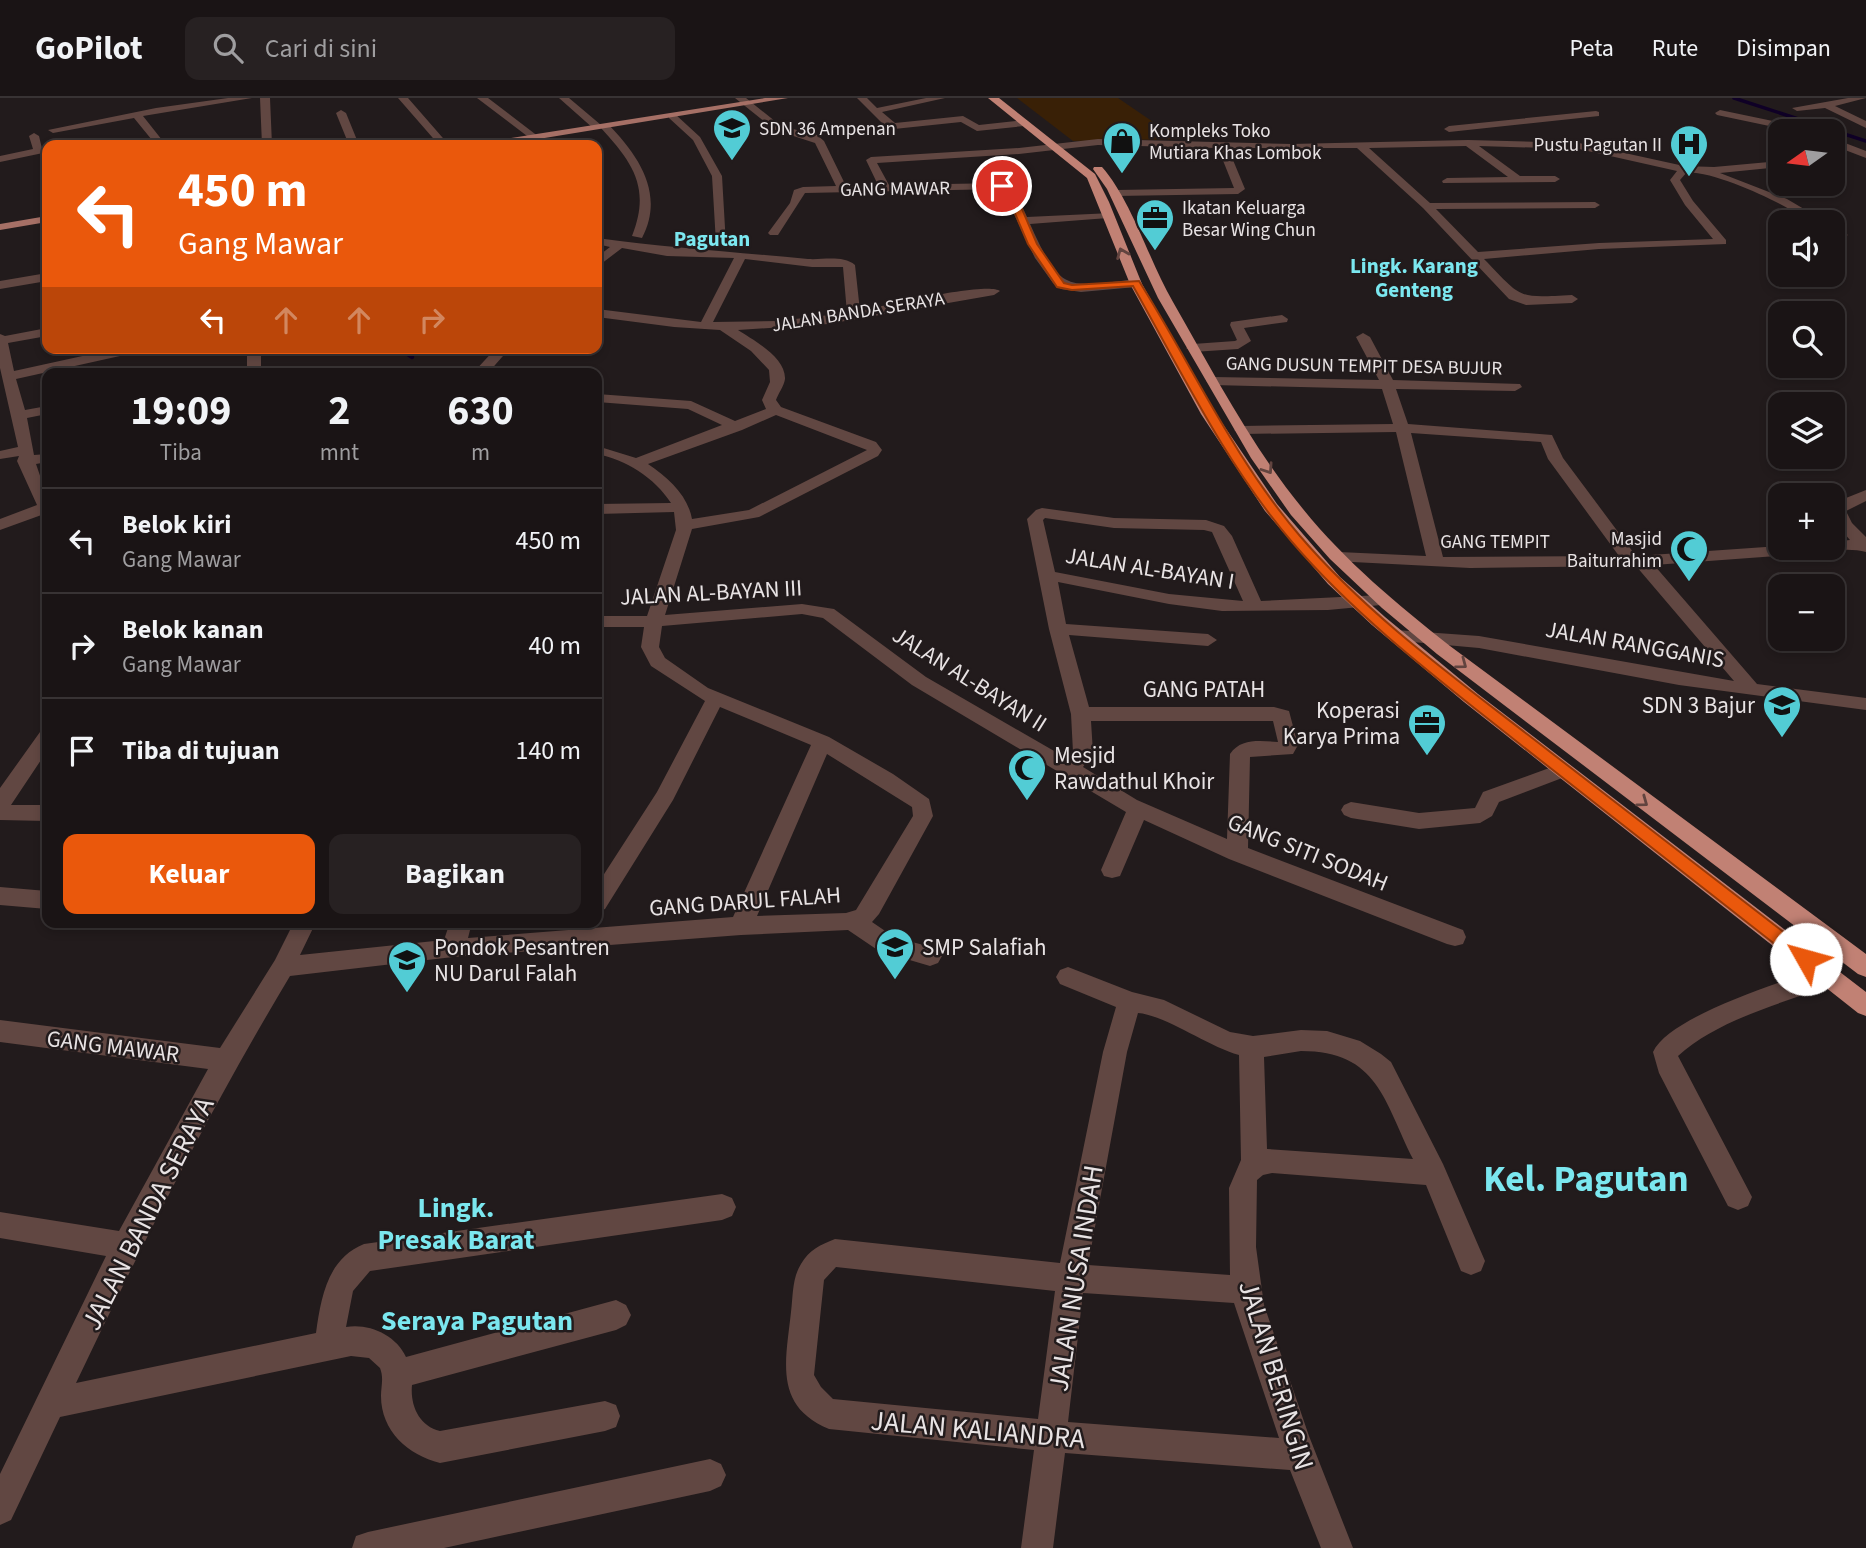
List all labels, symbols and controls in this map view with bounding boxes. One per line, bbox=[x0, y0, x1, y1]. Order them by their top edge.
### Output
search box bbox=[185, 17, 675, 80]
text: GoPilot bbox=[35, 25, 143, 72]
icon: search bbox=[209, 29, 247, 67]
text: Cari di sini bbox=[265, 30, 377, 67]
text: Peta bbox=[1569, 31, 1614, 66]
text: Rute bbox=[1652, 31, 1698, 66]
text: Disimpan bbox=[1736, 31, 1831, 66]
school or university icon: SDN 36 Ampenan bbox=[711, 107, 753, 162]
place label: SDN 36 Ampenan bbox=[759, 116, 896, 143]
place label: Kompleks Toko Mutiara Khas Lombok bbox=[1149, 118, 1322, 167]
north arrow bbox=[1768, 119, 1844, 196]
map controls bbox=[1768, 119, 1845, 651]
shop icon: Kompleks Toko Mutiara Khas Lombok bbox=[1101, 120, 1143, 175]
hospital icon: Pustu Pagutan II bbox=[1668, 123, 1710, 178]
place label: Pustu Pagutan II bbox=[1534, 132, 1662, 159]
text: 450 m bbox=[178, 156, 307, 226]
pin bbox=[972, 156, 1032, 216]
icon: arrive bbox=[983, 167, 1021, 205]
icon: left bbox=[63, 168, 154, 259]
street label: GANG MAWAR bbox=[840, 175, 950, 204]
place label: Ikatan Keluarga Besar Wing Chun bbox=[1182, 195, 1316, 244]
office icon: Ikatan Keluarga Besar Wing Chun bbox=[1134, 197, 1176, 252]
button: sound bbox=[1768, 210, 1845, 287]
text: Gang Mawar bbox=[178, 221, 343, 267]
district label: Pagutan bbox=[674, 224, 750, 254]
one-way arrow bbox=[1117, 248, 1131, 260]
district label: Lingk. Karang Genteng bbox=[1350, 251, 1478, 305]
street label: JALAN BANDA SERAYA bbox=[770, 285, 947, 339]
icon: left bbox=[194, 301, 232, 339]
icon: ahead bbox=[267, 301, 305, 339]
icon: ahead bbox=[340, 301, 378, 339]
icon: right bbox=[413, 301, 451, 339]
button: search bbox=[1768, 301, 1845, 378]
street label: GANG DUSUN TEMPIT DESA BUJUR bbox=[1226, 351, 1503, 382]
text: 19:09 bbox=[130, 381, 231, 441]
text: 2 bbox=[328, 381, 350, 441]
text: 630 bbox=[447, 381, 514, 441]
button: layers bbox=[1768, 392, 1845, 469]
text: Tiba bbox=[160, 436, 202, 469]
text: mnt bbox=[320, 436, 359, 469]
text: m bbox=[471, 436, 490, 469]
one-way arrow bbox=[1260, 462, 1273, 475]
button: + bbox=[1768, 483, 1845, 560]
text: Belok kiri bbox=[122, 506, 231, 543]
icon: left bbox=[63, 522, 101, 560]
text: 450 m bbox=[515, 522, 581, 559]
place label: Masjid Baiturrahim bbox=[1567, 526, 1662, 575]
mosque icon: Masjid Baiturrahim bbox=[1668, 528, 1710, 583]
street label: GANG TEMPIT bbox=[1440, 529, 1550, 556]
street label: JALAN AL-BAYAN I bbox=[1063, 539, 1237, 598]
text: Gang Mawar bbox=[122, 543, 241, 576]
street label: JALAN AL-BAYAN III bbox=[619, 571, 803, 614]
button: − bbox=[1768, 574, 1845, 651]
text: Belok kanan bbox=[122, 611, 264, 648]
street label: JALAN RANGGANIS bbox=[1543, 613, 1727, 676]
street label: JALAN AL-BAYAN II bbox=[886, 619, 1053, 740]
icon: right bbox=[63, 627, 101, 665]
text: 40 m bbox=[528, 627, 581, 664]
text: Gang Mawar bbox=[122, 648, 241, 681]
one-way arrow bbox=[1454, 656, 1467, 668]
street label: GANG PATAH bbox=[1143, 673, 1265, 706]
school or university icon: SDN 3 Bajur bbox=[1761, 684, 1803, 739]
place label: SDN 3 Bajur bbox=[1642, 689, 1756, 722]
place label: Koperasi Karya Prima bbox=[1283, 694, 1400, 753]
office icon: Koperasi Karya Prima bbox=[1406, 702, 1448, 757]
icon: arrive bbox=[63, 732, 101, 770]
text: Tiba di tujuan bbox=[122, 732, 280, 769]
text: 140 m bbox=[515, 732, 581, 769]
place label: Mesjid Rawdathul Khoir bbox=[1054, 739, 1215, 798]
mosque icon: Mesjid Rawdathul Khoir bbox=[1006, 747, 1048, 802]
one-way arrow bbox=[1635, 794, 1648, 806]
street label: GANG SITI SODAH bbox=[1223, 805, 1393, 900]
button: Keluar bbox=[63, 834, 315, 914]
button: Bagikan bbox=[329, 834, 581, 914]
street label: GANG DARUL FALAH bbox=[648, 878, 842, 925]
position arrow bbox=[1769, 922, 1843, 996]
school or university icon: SMP Salafiah bbox=[874, 926, 916, 981]
place label: Pondok Pesantren NU Darul Falah bbox=[434, 931, 610, 990]
place label: SMP Salafiah bbox=[922, 931, 1046, 964]
school or university icon: Pondok Pesantren NU Darul Falah bbox=[386, 939, 428, 994]
street label: GANG MAWAR bbox=[45, 1022, 181, 1071]
street label: JALAN BANDA SERAYA bbox=[72, 1089, 224, 1337]
district label: Kel. Pagutan bbox=[1483, 1153, 1689, 1206]
street label: JALAN NUSA INDAH bbox=[1038, 1162, 1114, 1394]
district label: Lingk. Presak Barat bbox=[377, 1188, 535, 1260]
street label: JALAN BERINGIN bbox=[1228, 1275, 1324, 1475]
district label: Seraya Pagutan bbox=[381, 1301, 573, 1341]
street label: JALAN KALIANDRA bbox=[869, 1401, 1087, 1459]

